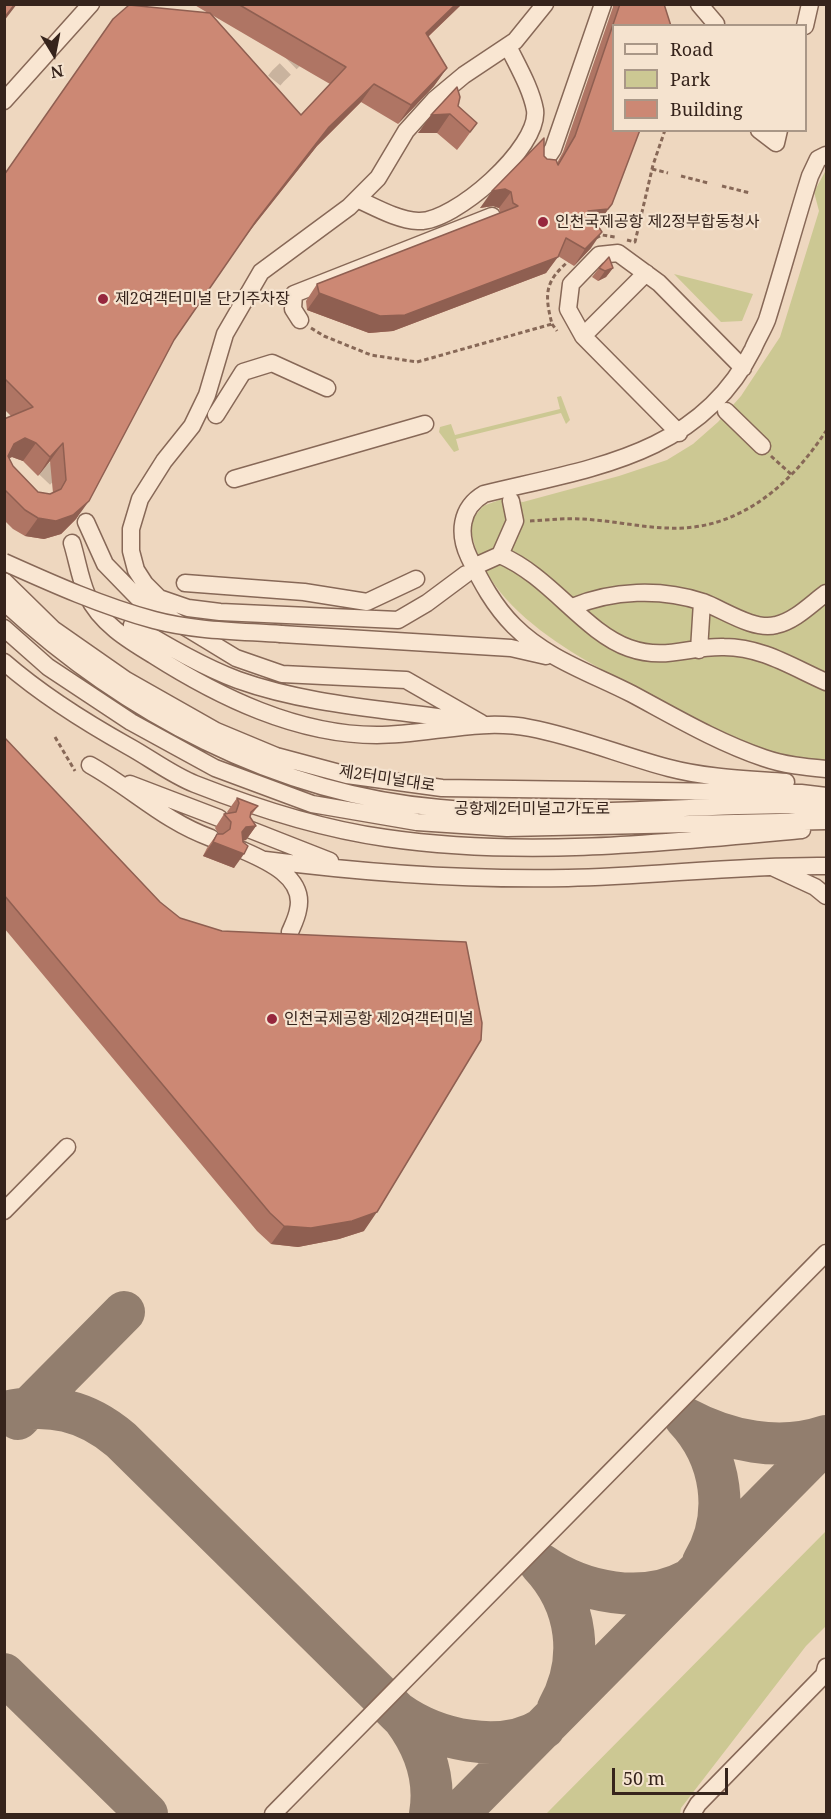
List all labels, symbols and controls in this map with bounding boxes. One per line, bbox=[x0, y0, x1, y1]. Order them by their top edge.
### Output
north arrow bbox=[24, 24, 84, 84]
legend bbox=[612, 24, 807, 132]
text: Road bbox=[670, 37, 713, 61]
text: N bbox=[49, 60, 65, 84]
text: Park bbox=[670, 67, 710, 91]
text: Building bbox=[670, 97, 743, 121]
place label: 인천국제공항 제2정부합동청사 bbox=[555, 212, 759, 232]
marker: 인천국제공항 제2정부합동청사 bbox=[536, 215, 550, 229]
place label: 제2여객터미널 단기주차장 bbox=[115, 289, 290, 309]
marker: 제2여객터미널 단기주차장 bbox=[96, 292, 110, 306]
street label: 제2터미널대로 bbox=[337, 762, 437, 796]
street label: 공항제2터미널고가도로 bbox=[454, 799, 610, 819]
place label: 인천국제공항 제2여객터미널 bbox=[284, 1009, 474, 1029]
marker: 인천국제공항 제2여객터미널 bbox=[265, 1012, 279, 1026]
scale bar bbox=[615, 1756, 730, 1794]
text: 50 m bbox=[623, 1766, 665, 1790]

